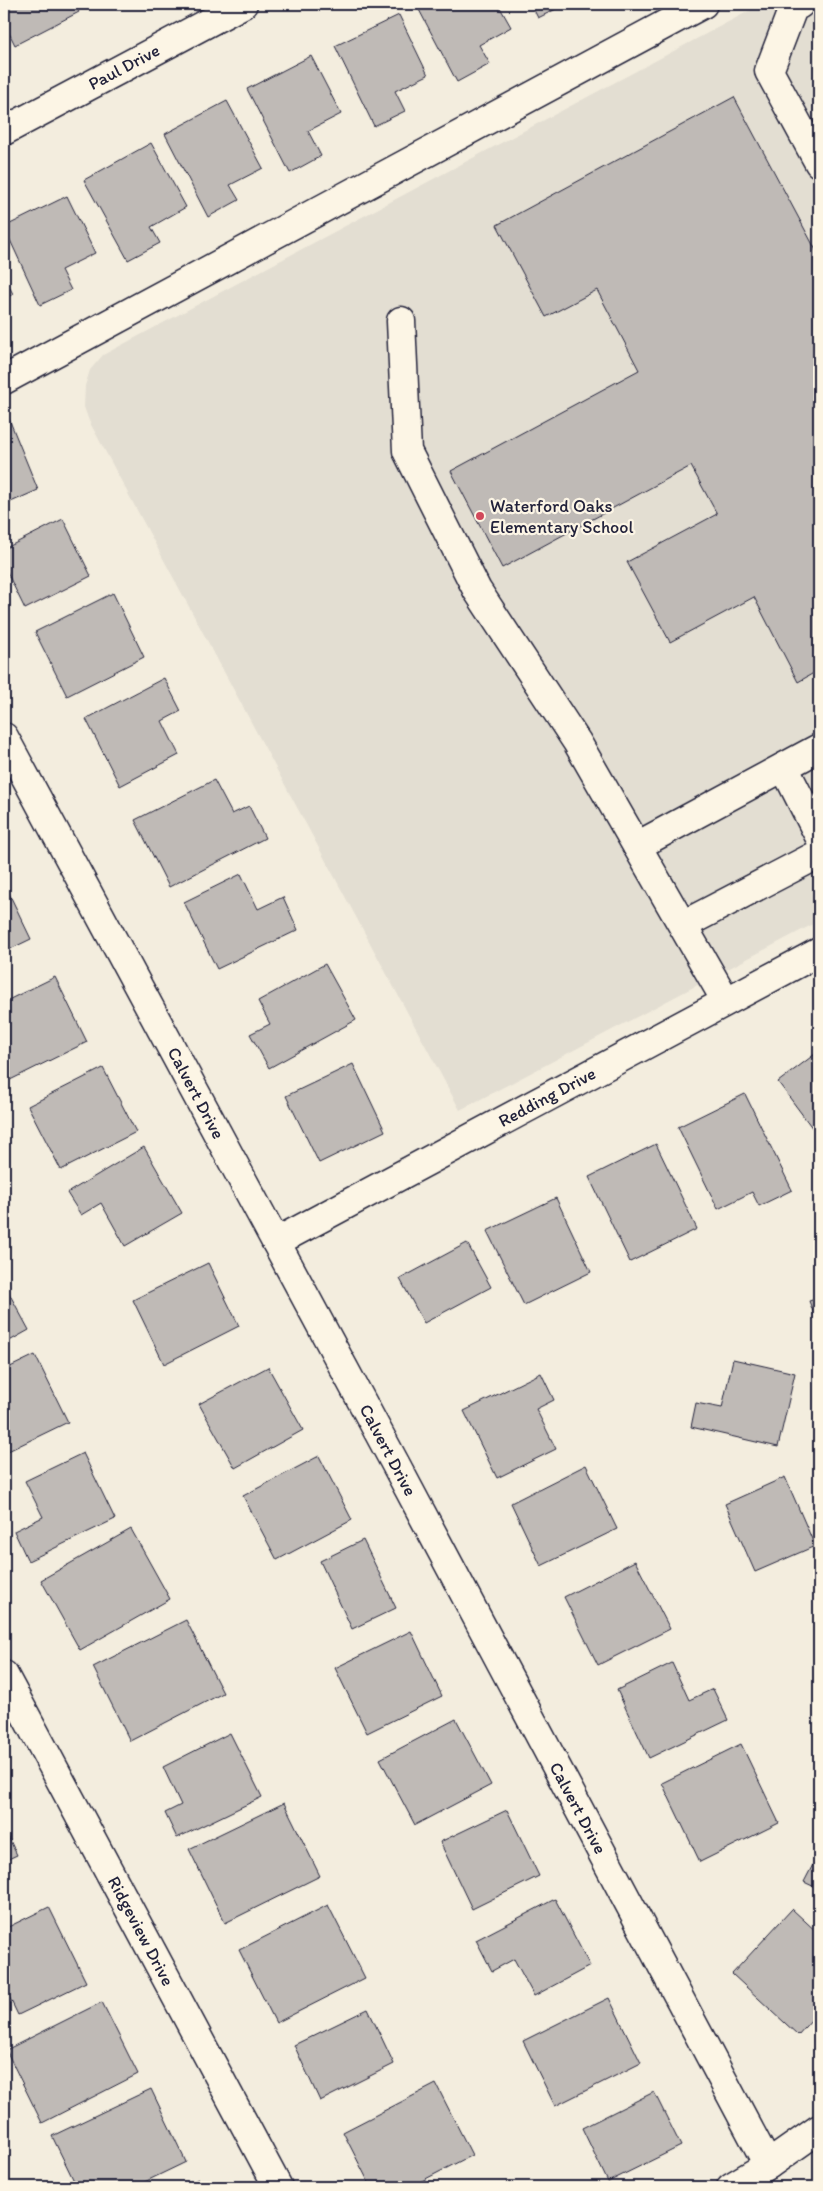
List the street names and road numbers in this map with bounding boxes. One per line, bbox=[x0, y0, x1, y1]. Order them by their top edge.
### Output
street label: Paul Drive bbox=[85, 39, 163, 95]
street label: Calvert Drive bbox=[163, 1043, 229, 1143]
street label: Redding Drive bbox=[495, 1062, 599, 1132]
street label: Calvert Drive bbox=[355, 1400, 421, 1500]
street label: Calvert Drive bbox=[545, 1758, 611, 1858]
street label: Ridgeview Drive bbox=[103, 1872, 179, 1990]

